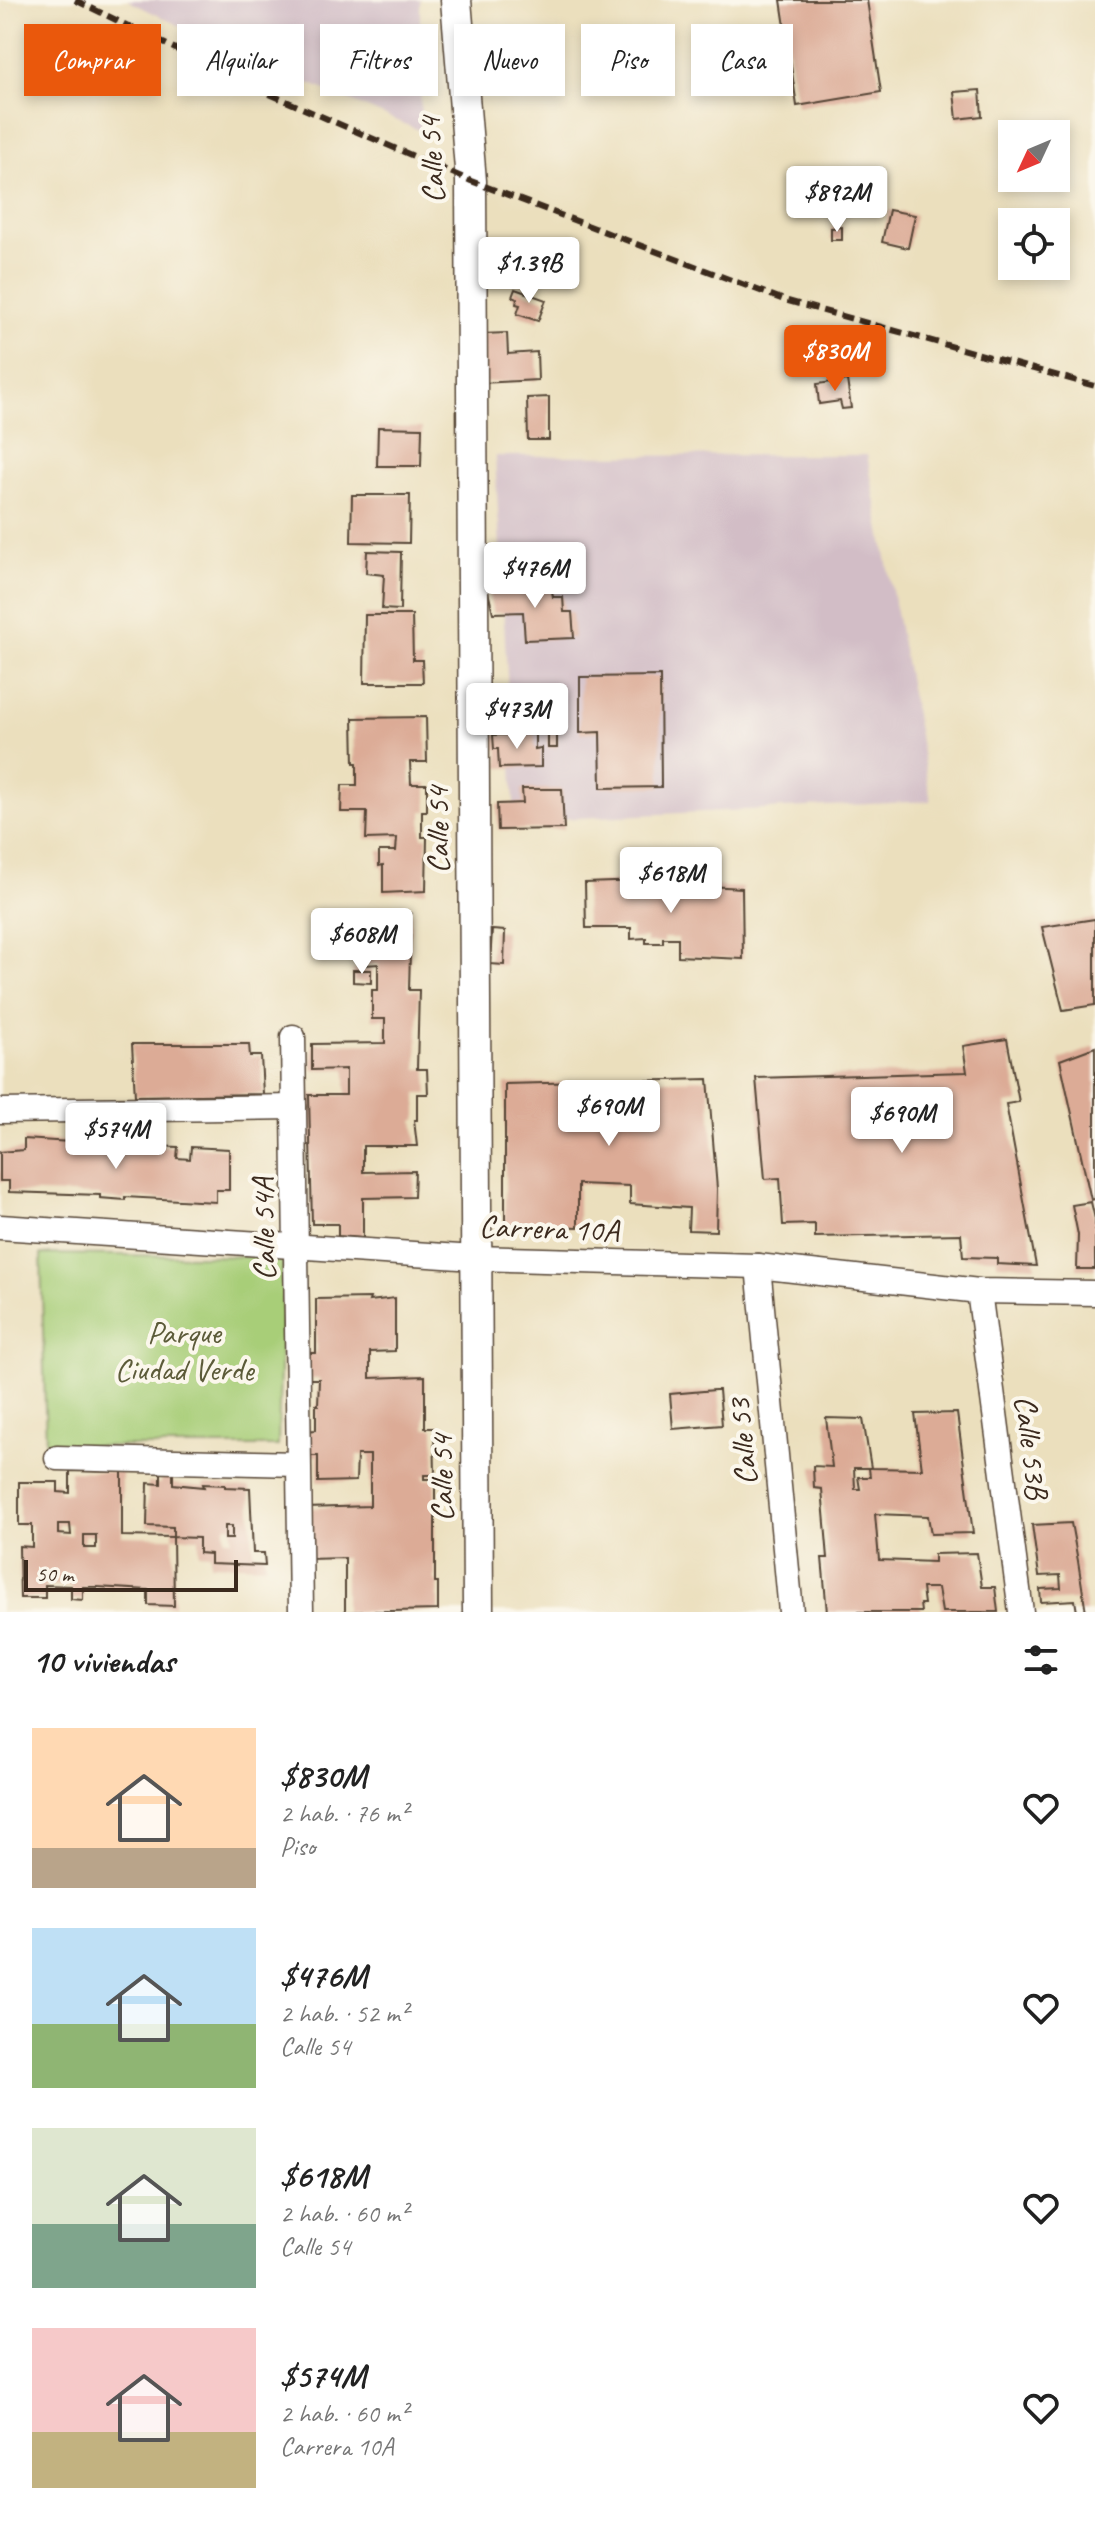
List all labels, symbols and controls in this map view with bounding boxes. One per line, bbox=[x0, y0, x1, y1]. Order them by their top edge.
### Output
chip: Comprar bbox=[24, 24, 161, 96]
chip: Alquilar bbox=[177, 24, 304, 96]
chip: Filtros bbox=[320, 24, 438, 96]
chip: Nuevo bbox=[454, 24, 565, 96]
chip: Piso bbox=[581, 24, 675, 96]
chip: Casa bbox=[691, 24, 793, 96]
street label: Calle 54 bbox=[409, 112, 454, 204]
north arrow bbox=[998, 120, 1070, 192]
map controls bbox=[998, 120, 1070, 280]
pin: $892M bbox=[781, 166, 893, 234]
text: $892M bbox=[804, 175, 870, 208]
button: locate bbox=[998, 208, 1070, 280]
pin: $1.39B bbox=[464, 237, 594, 305]
text: $1.39B bbox=[496, 246, 562, 279]
pin: $830M bbox=[779, 325, 891, 393]
text: $830M bbox=[802, 334, 868, 367]
pin: $476M bbox=[479, 542, 591, 610]
text: $476M bbox=[502, 551, 568, 584]
pin: $473M bbox=[461, 683, 573, 751]
text: $473M bbox=[484, 692, 550, 725]
street label: Calle 54 bbox=[417, 783, 458, 873]
pin: $618M bbox=[615, 847, 727, 915]
text: $618M bbox=[638, 856, 704, 889]
pin: $608M bbox=[306, 908, 418, 976]
text: $608M bbox=[329, 917, 395, 950]
pin: $690M bbox=[553, 1080, 665, 1148]
pin: $690M bbox=[846, 1087, 958, 1155]
text: $690M bbox=[576, 1089, 642, 1122]
text: $690M bbox=[869, 1096, 935, 1129]
pin: $574M bbox=[60, 1103, 172, 1171]
text: $574M bbox=[83, 1112, 149, 1145]
street label: Calle 54A bbox=[242, 1175, 285, 1281]
street label: Carrera 10A bbox=[478, 1206, 621, 1251]
park label: Parque Ciudad Verde bbox=[115, 1312, 256, 1390]
street label: Calle 53B bbox=[1005, 1393, 1058, 1503]
street label: Calle 53 bbox=[718, 1394, 767, 1487]
street label: Calle 54 bbox=[421, 1431, 462, 1521]
scale bar bbox=[24, 1556, 238, 1592]
text: 50 m bbox=[36, 1560, 73, 1588]
icon: filters bbox=[1019, 1638, 1063, 1682]
text: 10 viviendas bbox=[32, 1639, 175, 1682]
text: $830M bbox=[280, 1754, 366, 1797]
icon: home bbox=[96, 1760, 192, 1856]
icon: heart bbox=[1019, 1786, 1063, 1830]
text: 2 hab. · 76 m² bbox=[280, 1797, 408, 1830]
text: Piso bbox=[280, 1830, 315, 1863]
text: $476M bbox=[280, 1954, 367, 1997]
icon: home bbox=[96, 1960, 192, 2056]
icon: heart bbox=[1019, 1986, 1063, 2030]
text: 2 hab. · 52 m² bbox=[280, 1997, 408, 2030]
text: Calle 54 bbox=[280, 2030, 351, 2063]
text: $618M bbox=[280, 2154, 367, 2197]
icon: home bbox=[96, 2160, 192, 2256]
icon: heart bbox=[1019, 2186, 1063, 2230]
text: 2 hab. · 60 m² bbox=[280, 2197, 408, 2230]
text: Calle 54 bbox=[280, 2230, 351, 2263]
text: $574M bbox=[280, 2354, 365, 2397]
icon: home bbox=[96, 2360, 192, 2456]
icon: heart bbox=[1019, 2386, 1063, 2430]
text: 2 hab. · 60 m² bbox=[280, 2397, 408, 2430]
text: Carrera 10A bbox=[280, 2430, 394, 2463]

